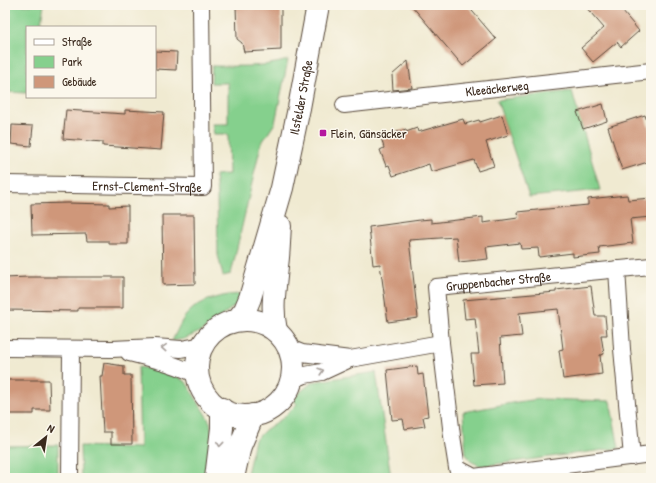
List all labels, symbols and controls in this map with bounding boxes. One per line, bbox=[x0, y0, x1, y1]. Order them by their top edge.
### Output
legend bbox=[26, 26, 156, 98]
text: Straße bbox=[62, 33, 92, 50]
text: Park bbox=[62, 53, 82, 70]
street label: Ilsfelder Straße bbox=[285, 58, 317, 136]
text: Gebäude bbox=[62, 73, 97, 90]
street label: Kleeäckerweg bbox=[465, 76, 530, 100]
place label: Flein, Gänsäcker bbox=[330, 124, 407, 142]
marker: Flein, Gänsäcker bbox=[318, 128, 328, 138]
street label: Ernst-Clement-Straße bbox=[92, 176, 202, 196]
street label: Gruppenbacher Straße bbox=[445, 267, 552, 295]
one-way arrow bbox=[161, 343, 167, 352]
one-way arrow bbox=[318, 367, 325, 376]
north arrow bbox=[26, 417, 66, 457]
text: N bbox=[45, 421, 57, 436]
one-way arrow bbox=[216, 440, 225, 447]

